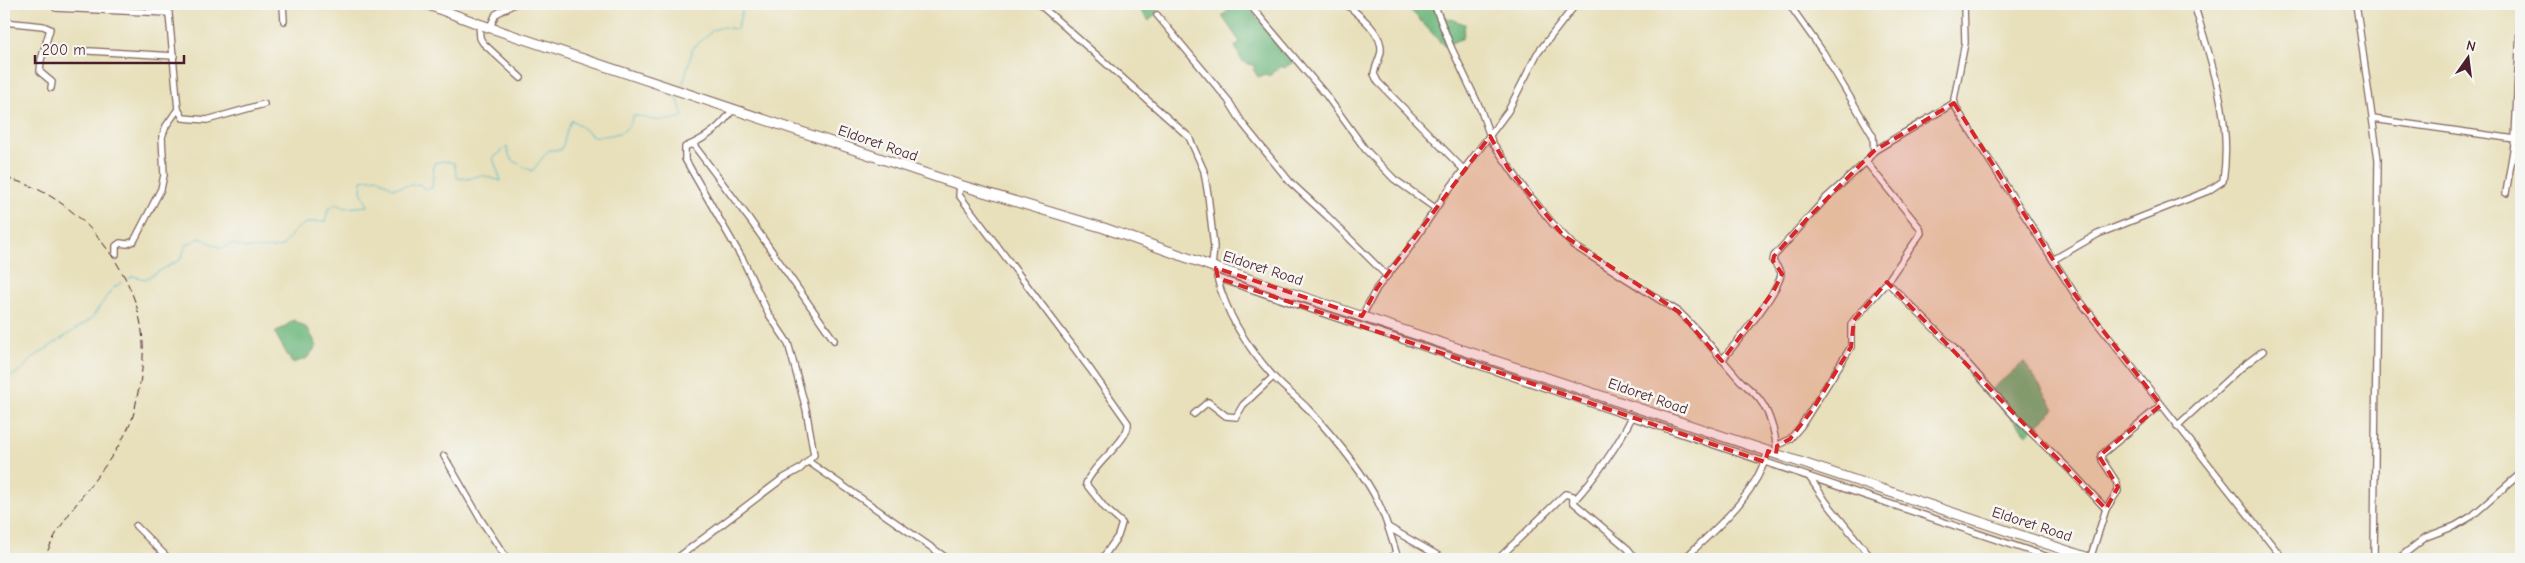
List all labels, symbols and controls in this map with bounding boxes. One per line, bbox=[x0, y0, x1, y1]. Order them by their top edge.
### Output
scale bar bbox=[35, 32, 184, 64]
north arrow bbox=[2442, 32, 2492, 82]
text: N bbox=[2465, 37, 2478, 55]
text: 200 m bbox=[42, 41, 86, 59]
street label: Eldoret Road bbox=[836, 121, 920, 165]
street label: Eldoret Road bbox=[1221, 247, 1305, 289]
street label: Eldoret Road bbox=[1606, 374, 1690, 418]
street label: Eldoret Road bbox=[1990, 503, 2074, 545]

